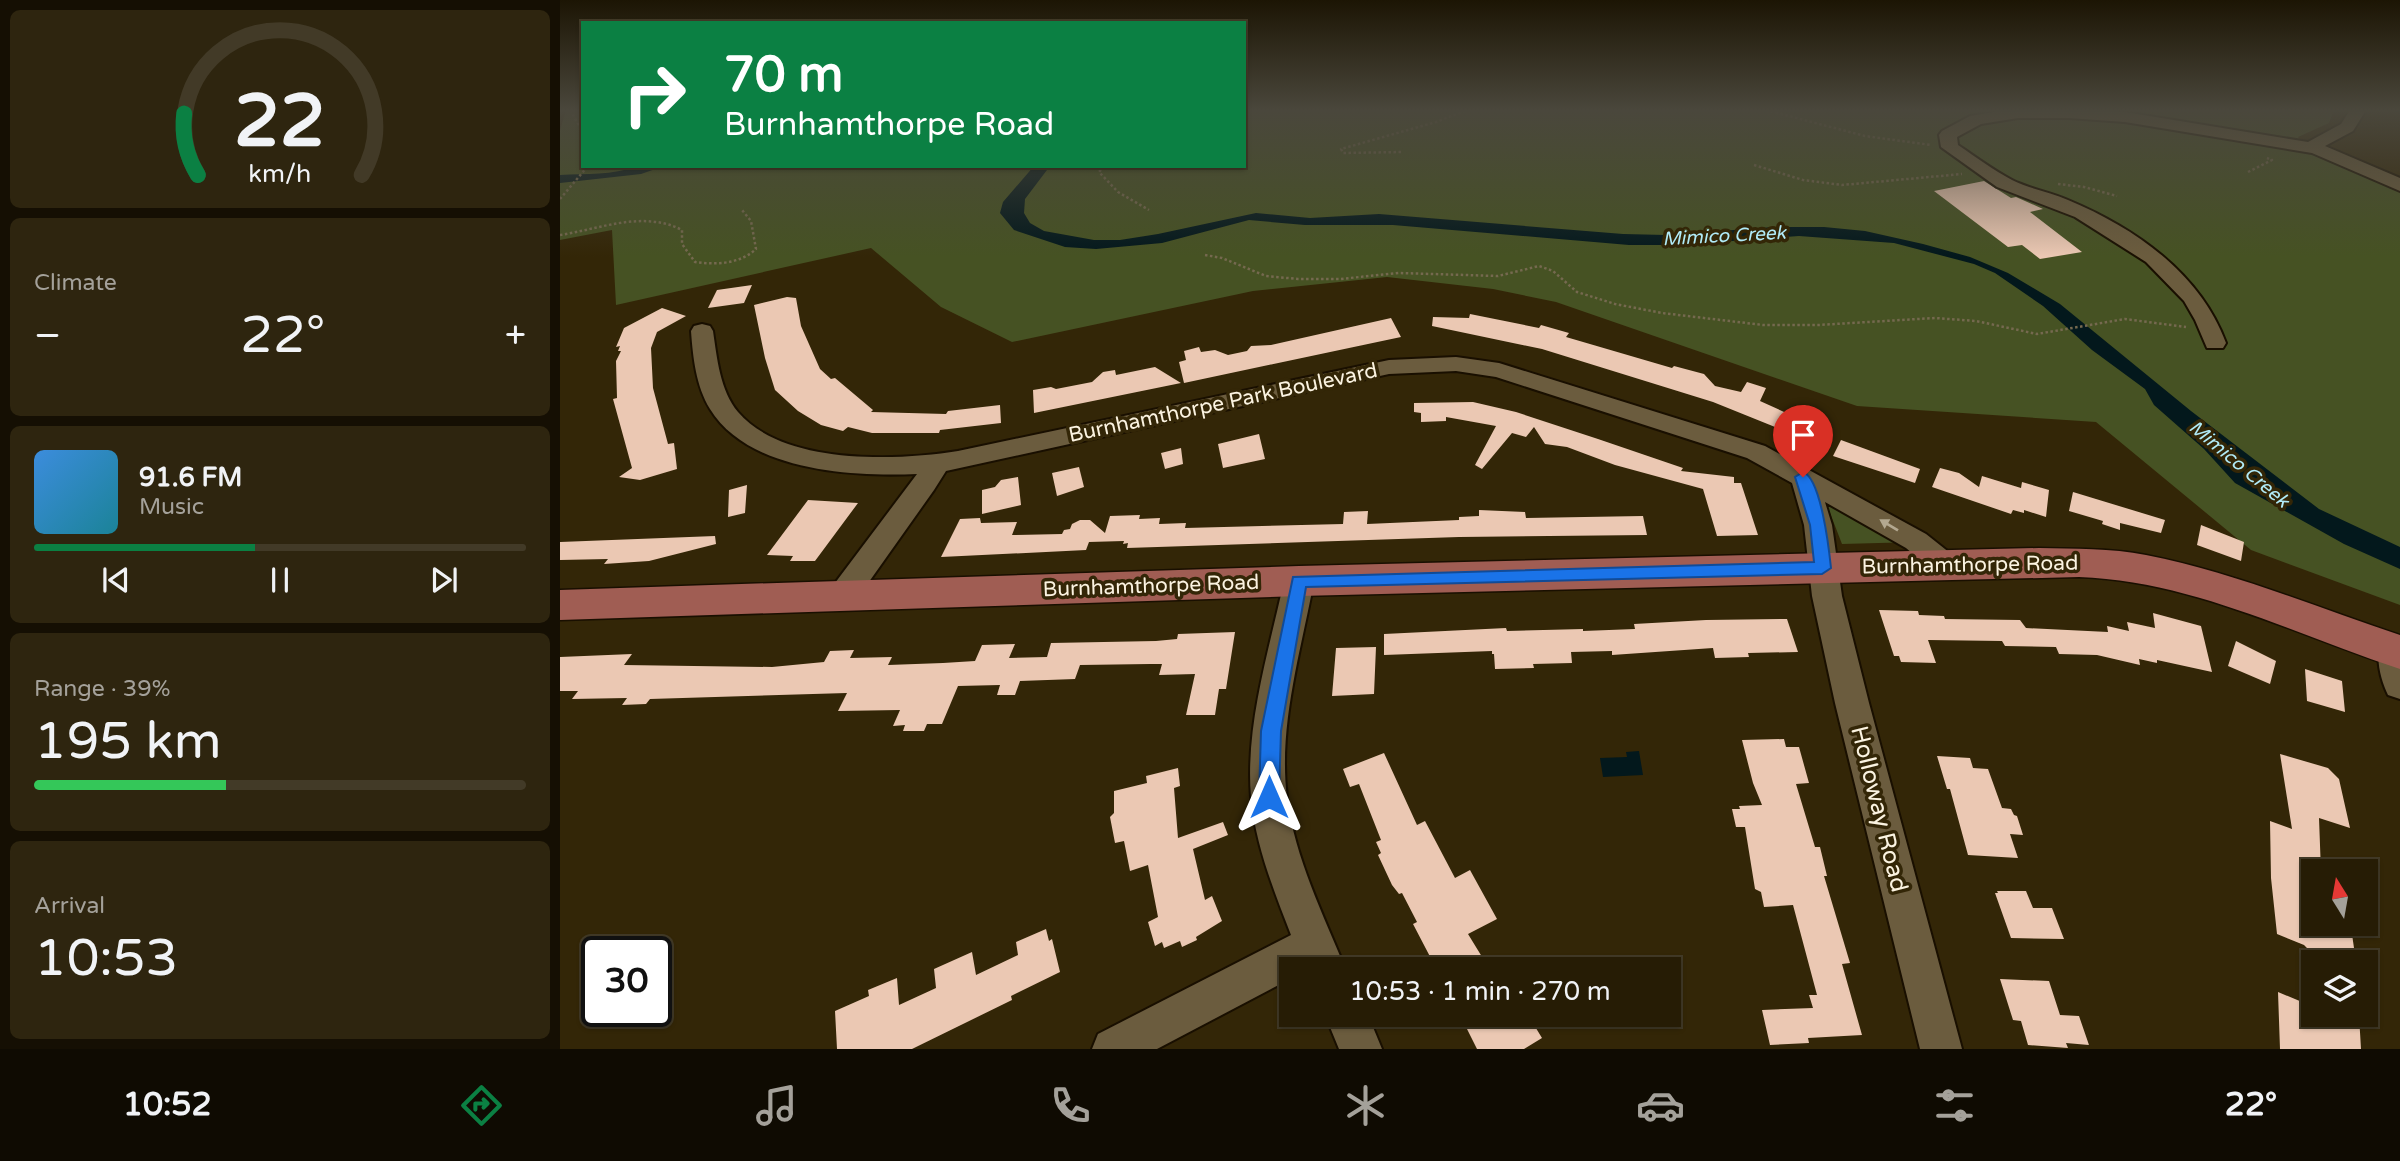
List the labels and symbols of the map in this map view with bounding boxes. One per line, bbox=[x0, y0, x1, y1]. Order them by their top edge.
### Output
water label: Mimico Creek bbox=[1662, 222, 1788, 250]
street label: Burnhamthorpe Park Boulevard bbox=[1066, 358, 1380, 448]
pin bbox=[1773, 405, 1833, 477]
water label: Mimico Creek bbox=[2185, 416, 2295, 513]
one-way arrow bbox=[1880, 519, 1899, 532]
street label: Burnhamthorpe Road bbox=[1861, 551, 2079, 579]
street label: Burnhamthorpe Road bbox=[1042, 570, 1260, 602]
street label: Holloway Road bbox=[1844, 723, 1914, 895]
position arrow bbox=[1232, 760, 1306, 834]
north arrow bbox=[2301, 859, 2378, 936]
speed limit sign: 30 bbox=[581, 936, 672, 1027]

